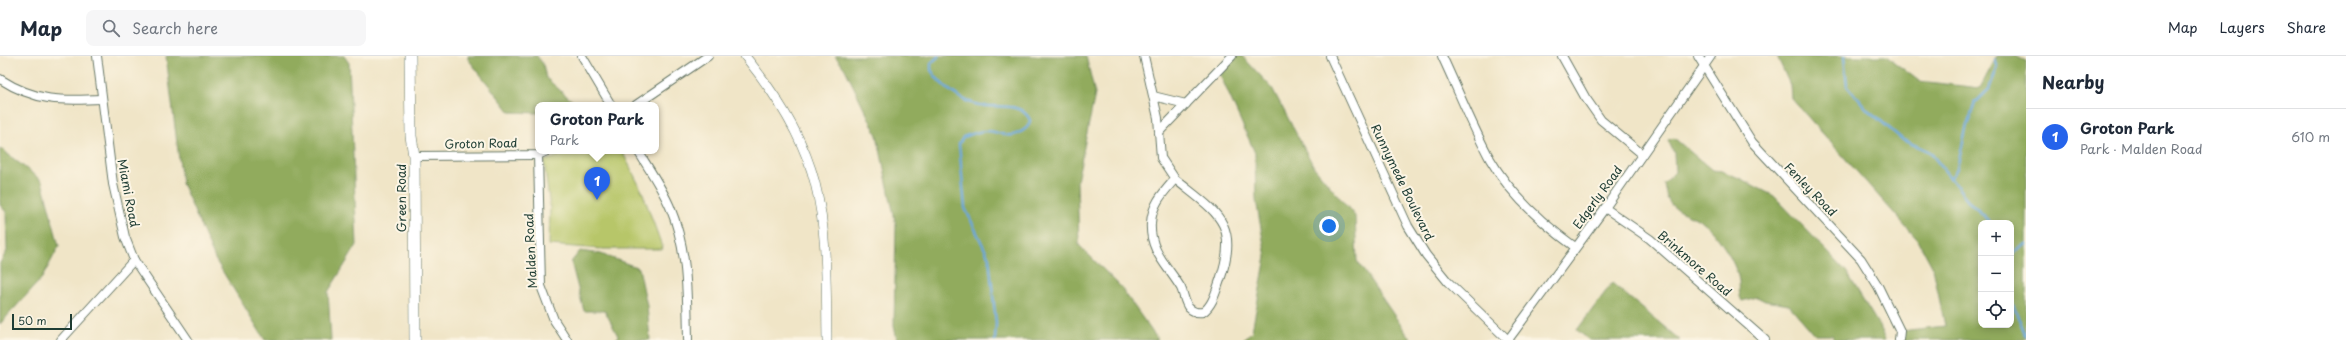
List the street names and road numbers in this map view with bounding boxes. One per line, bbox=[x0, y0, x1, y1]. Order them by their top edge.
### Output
street label: Runnymede Boulevard bbox=[1367, 121, 1439, 244]
street label: Groton Road bbox=[444, 133, 518, 153]
street label: Miami Road bbox=[114, 157, 144, 229]
street label: Fenley Road bbox=[1781, 158, 1841, 220]
street label: Edgerly Road bbox=[1568, 162, 1626, 232]
street label: Green Road bbox=[392, 164, 410, 232]
street label: Malden Road bbox=[519, 213, 541, 289]
street label: Brinkmore Road bbox=[1654, 226, 1736, 300]

